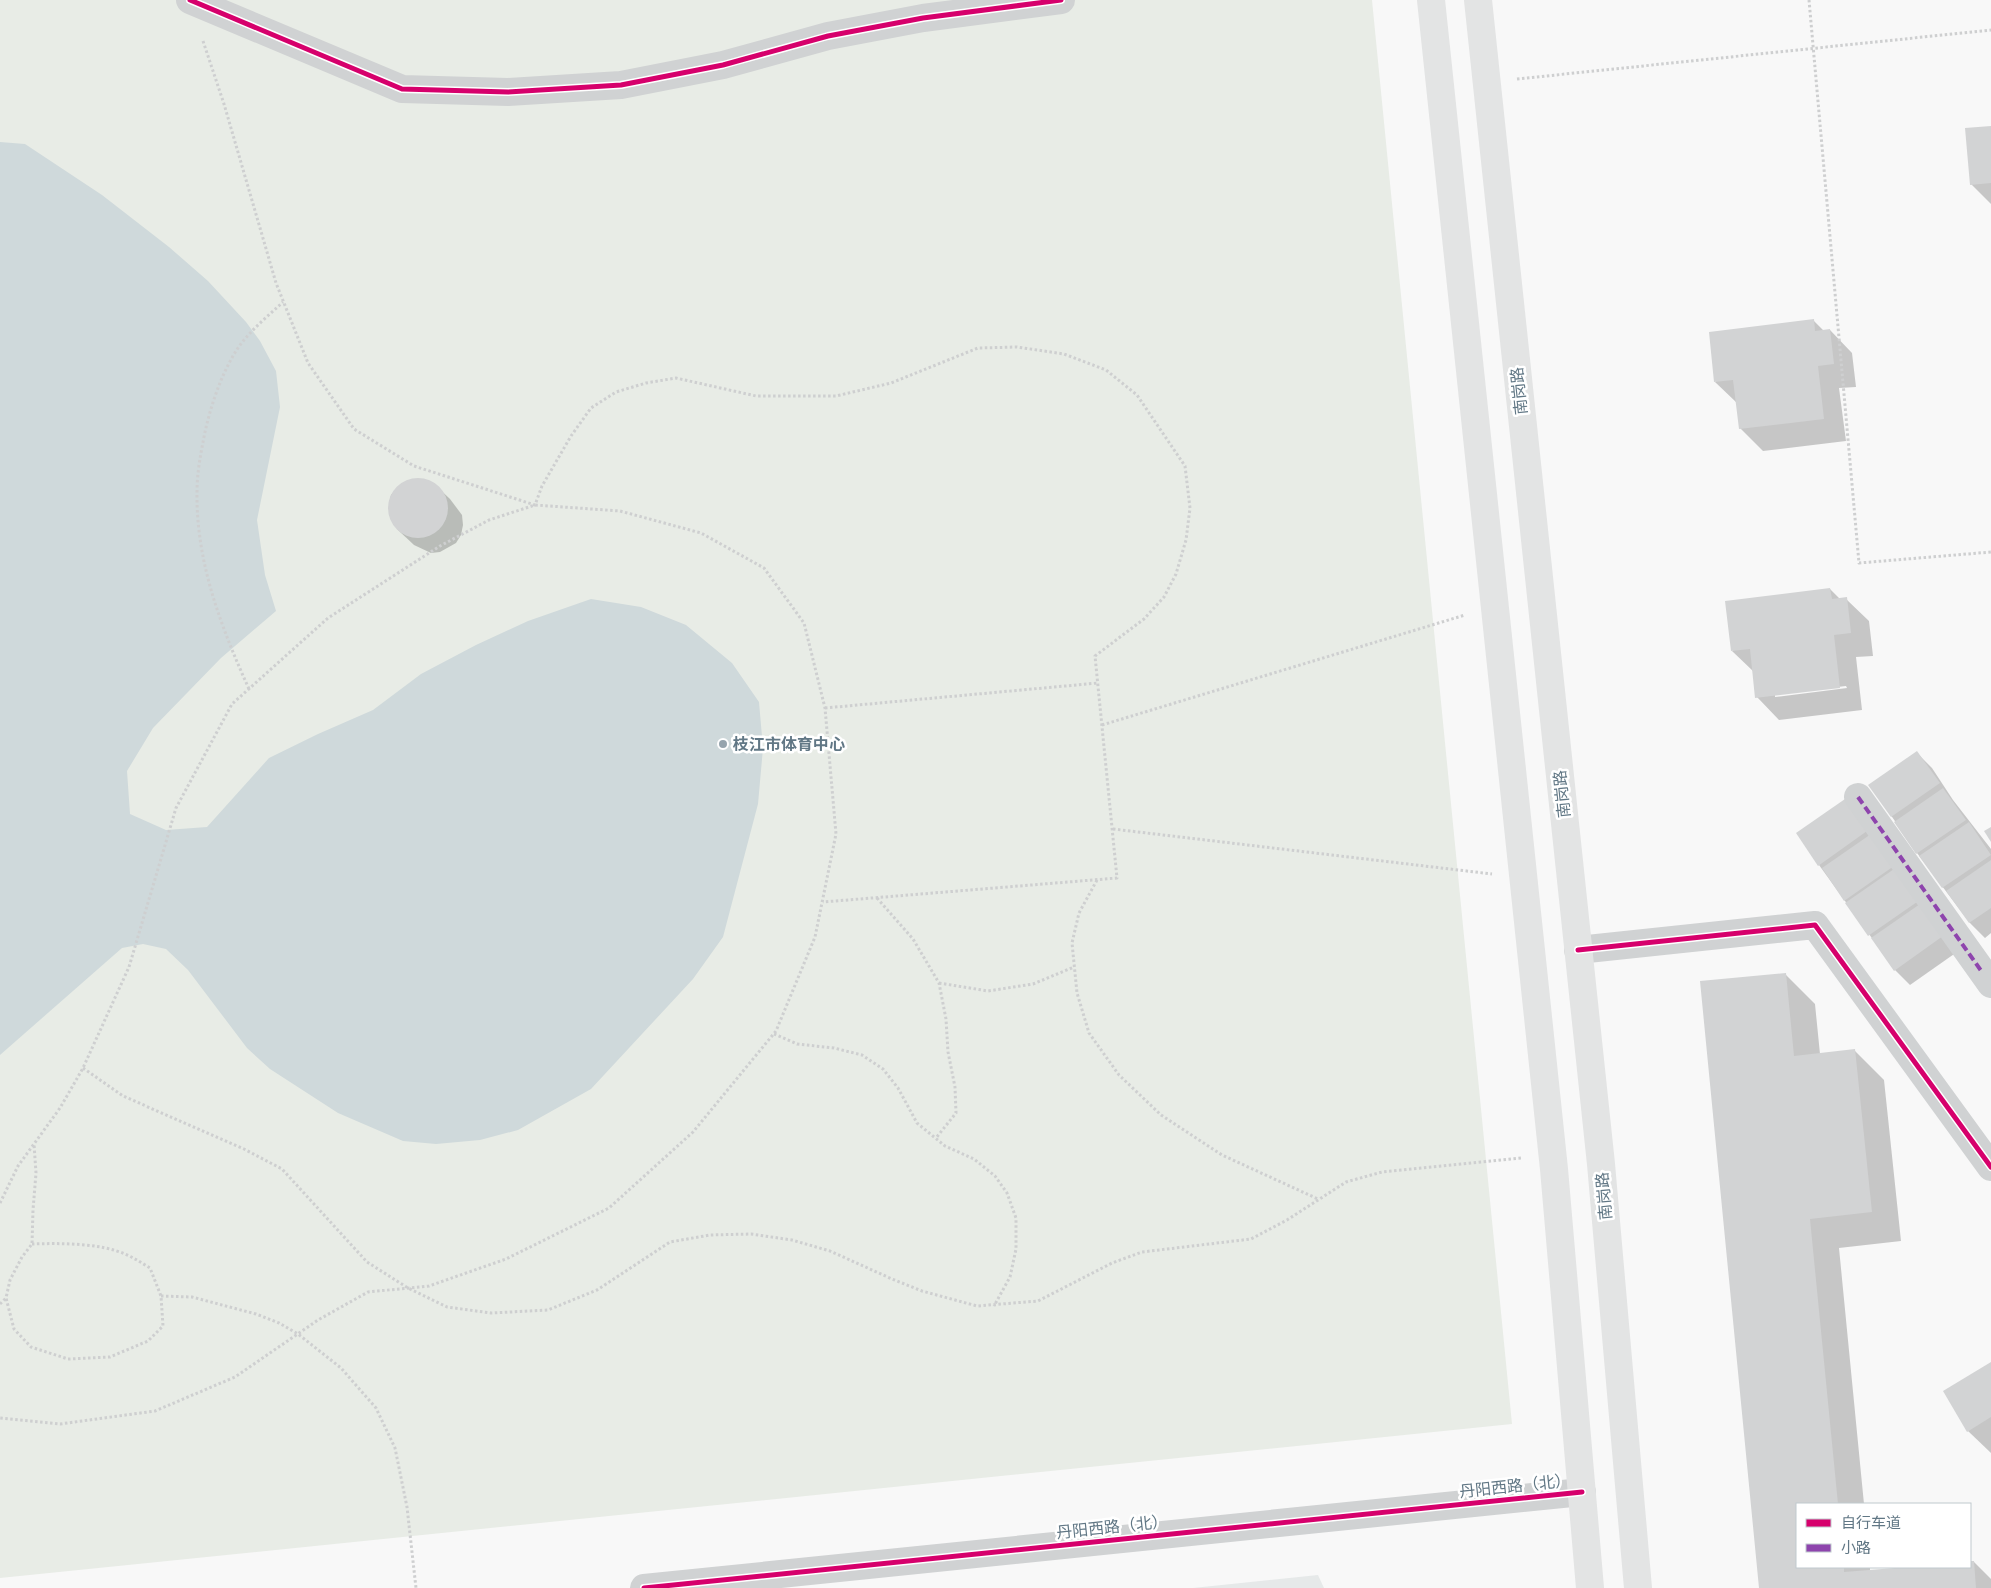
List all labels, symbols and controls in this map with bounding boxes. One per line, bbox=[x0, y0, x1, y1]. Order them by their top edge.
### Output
street label: 南岗路 bbox=[1507, 366, 1531, 416]
place label: 枝江市体育中心 bbox=[732, 735, 845, 754]
marker: 枝江市体育中心 bbox=[717, 738, 729, 750]
street label: 南岗路 bbox=[1550, 769, 1574, 819]
street label: 南岗路 bbox=[1592, 1171, 1616, 1221]
street label: 丹阳西路（北） bbox=[1458, 1471, 1572, 1501]
legend bbox=[1796, 1503, 1971, 1568]
street label: 丹阳西路（北） bbox=[1055, 1512, 1169, 1542]
text: 自行车道 bbox=[1841, 1514, 1901, 1532]
text: 小路 bbox=[1841, 1539, 1871, 1557]

